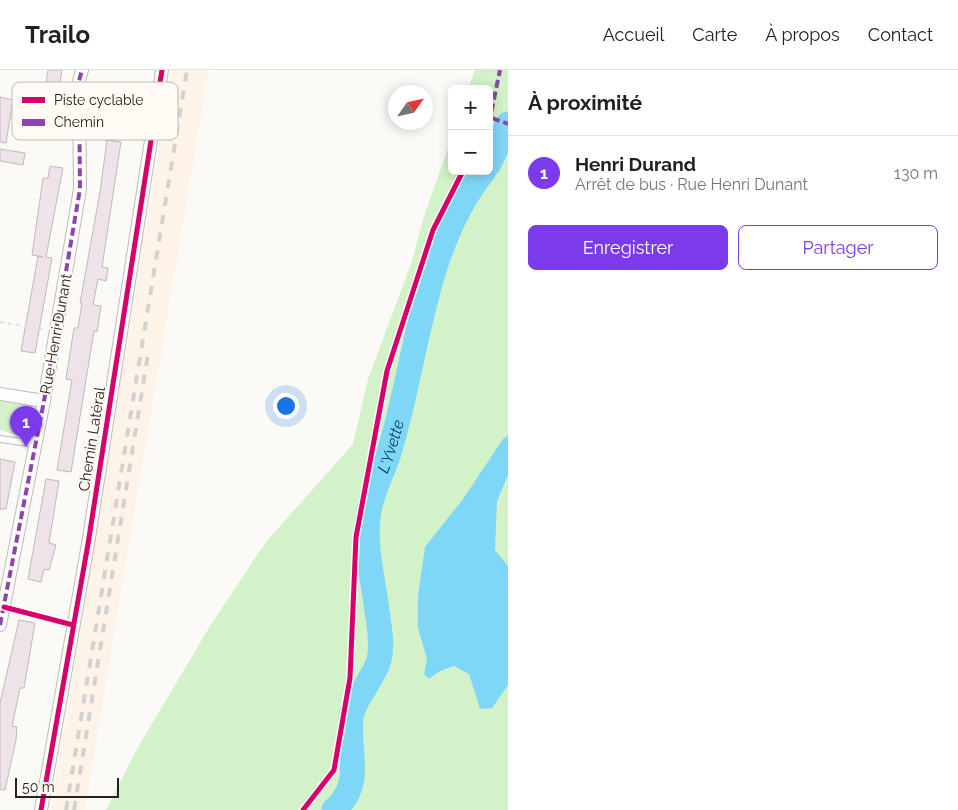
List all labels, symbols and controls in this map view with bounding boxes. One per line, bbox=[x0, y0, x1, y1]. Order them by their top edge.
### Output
text: Trailo bbox=[25, 20, 90, 49]
text: Accueil bbox=[603, 24, 664, 45]
text: Carte bbox=[692, 24, 737, 45]
text: À propos bbox=[765, 24, 840, 45]
text: Contact bbox=[868, 24, 933, 45]
legend bbox=[12, 82, 178, 140]
north arrow bbox=[388, 85, 433, 130]
map controls bbox=[448, 85, 493, 175]
button: + bbox=[448, 85, 493, 130]
text: À proximité bbox=[528, 90, 642, 115]
text: Piste cyclable bbox=[54, 92, 144, 108]
text: Chemin bbox=[54, 114, 104, 130]
button: − bbox=[448, 130, 493, 175]
text: Henri Durand bbox=[575, 153, 696, 175]
text: 1 bbox=[540, 164, 548, 183]
text: 130 m bbox=[894, 164, 938, 183]
text: Arrêt de bus · Rue Henri Dunant bbox=[575, 175, 808, 194]
button: Enregistrer bbox=[528, 225, 728, 270]
button: Partager bbox=[738, 225, 938, 270]
street label: Rue Henri Dunant bbox=[37, 272, 75, 396]
street label: Chemin Latéral bbox=[75, 385, 109, 493]
your location bbox=[273, 393, 299, 419]
pin: 1 bbox=[10, 406, 42, 447]
water label: L'Yvette bbox=[373, 417, 408, 476]
scale bar bbox=[15, 775, 119, 798]
text: 50 m bbox=[22, 779, 55, 795]

